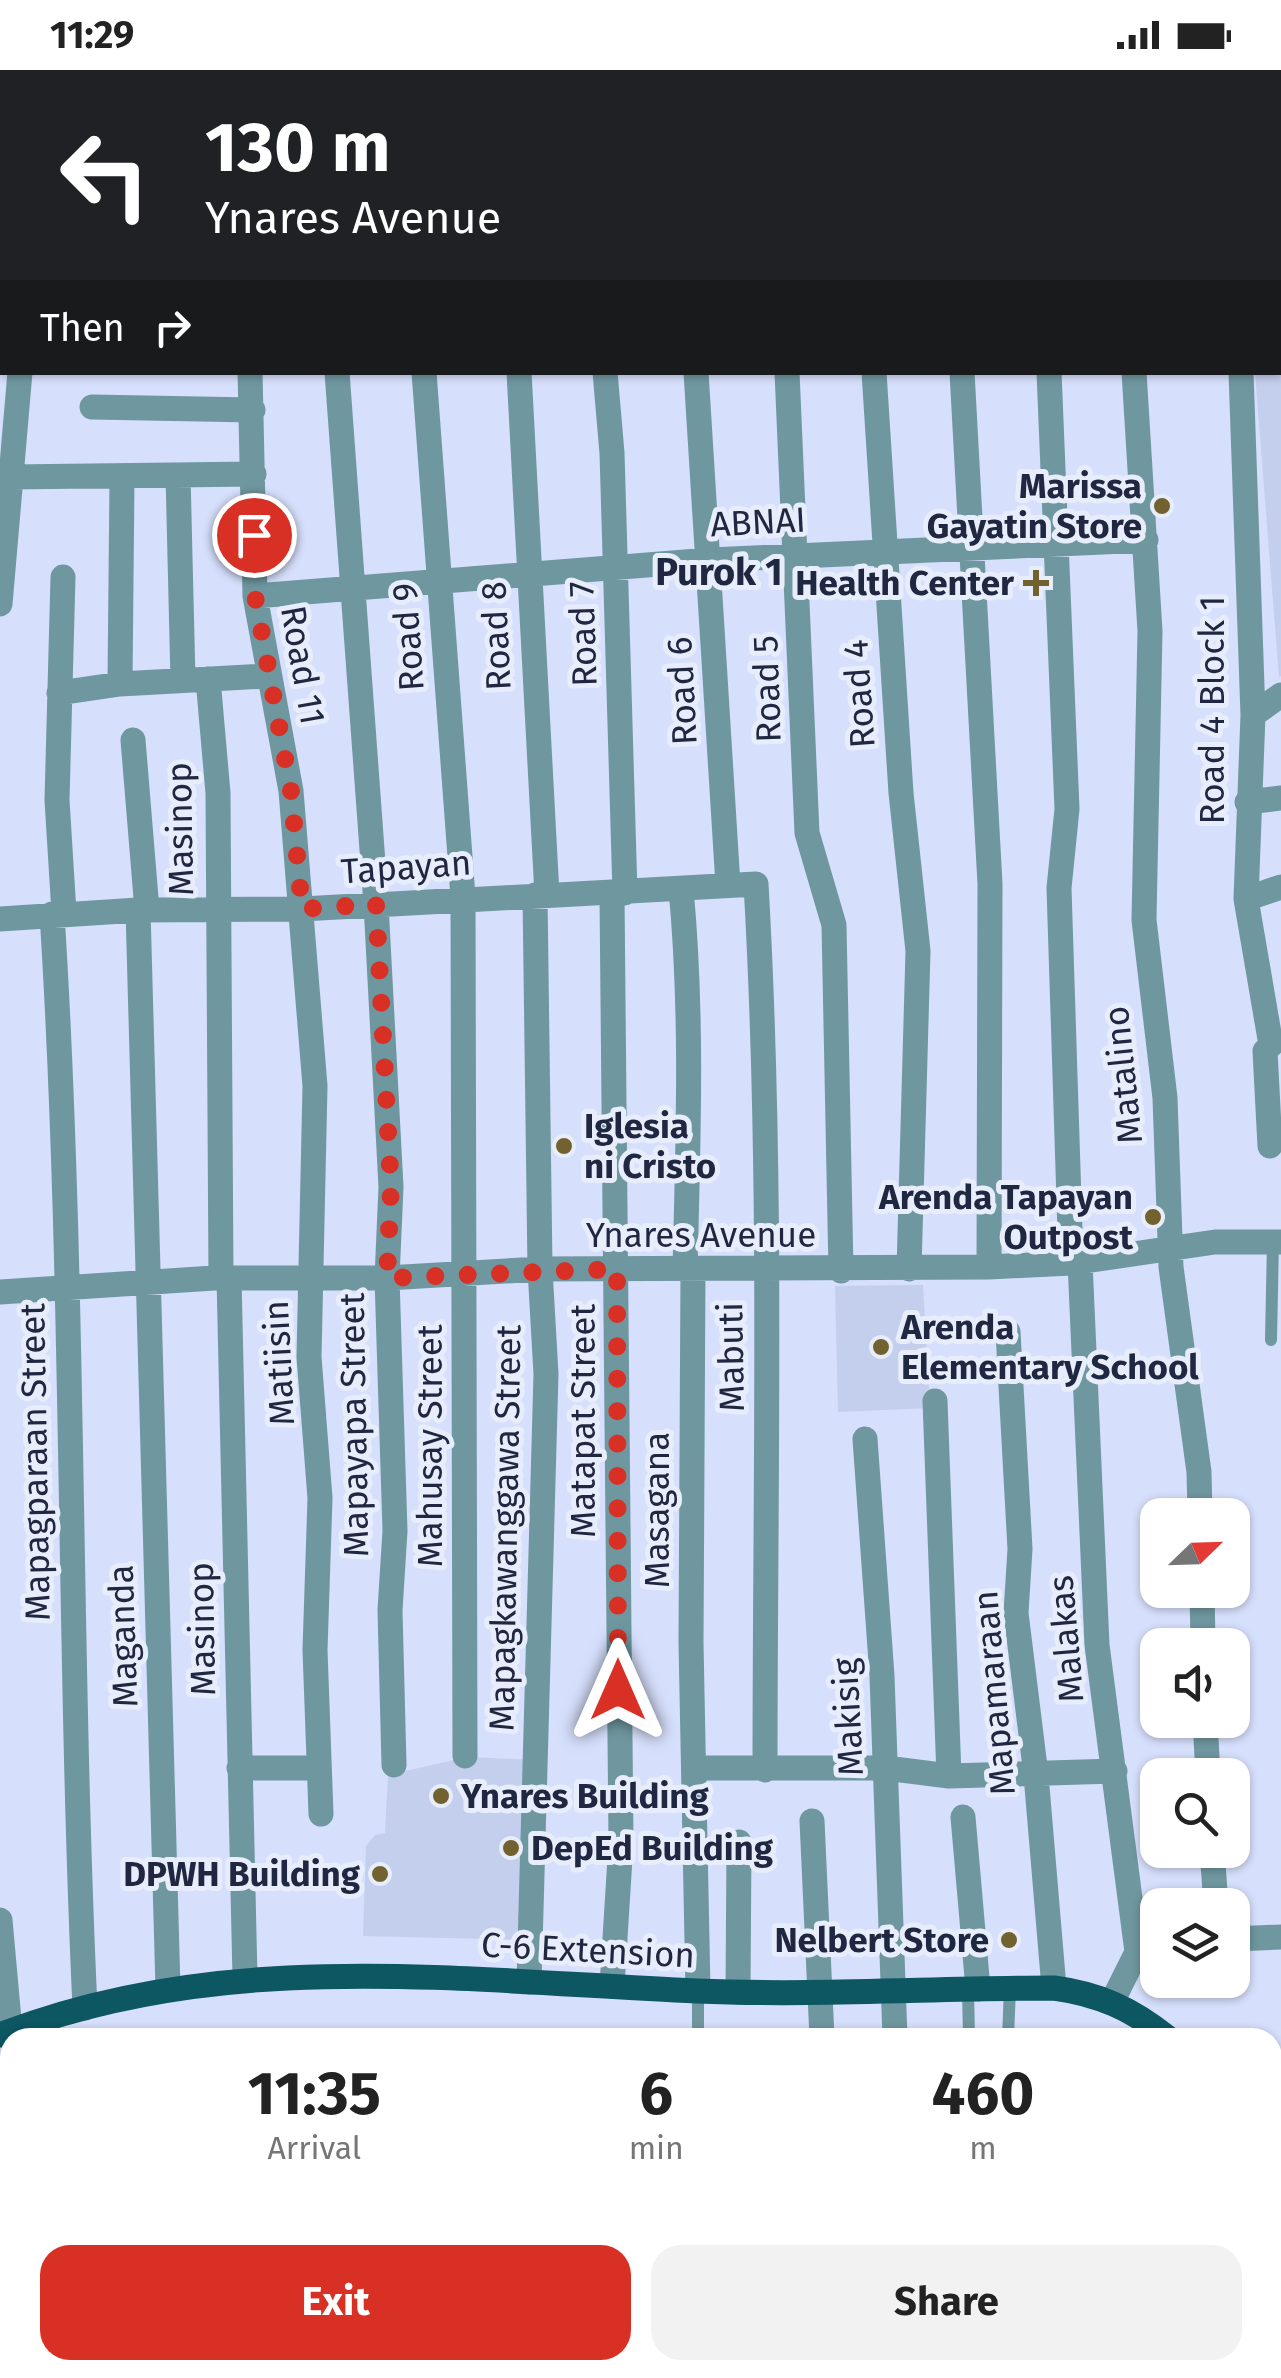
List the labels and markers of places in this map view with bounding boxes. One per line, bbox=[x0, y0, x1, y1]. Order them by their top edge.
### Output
place label: Marissa Gayatin Store bbox=[927, 465, 1142, 547]
pin bbox=[212, 493, 297, 578]
marker: Marissa Gayatin Store bbox=[1151, 495, 1173, 517]
place label: Health Center bbox=[795, 562, 1015, 604]
marker: Health Center bbox=[1023, 570, 1049, 596]
place label: Iglesia ni Cristo bbox=[584, 1105, 716, 1187]
marker: Iglesia ni Cristo bbox=[553, 1135, 575, 1157]
place label: Arenda Tapayan Outpost bbox=[878, 1176, 1133, 1258]
marker: Arenda Tapayan Outpost bbox=[1142, 1206, 1164, 1228]
place label: Arenda Elementary School bbox=[900, 1306, 1199, 1388]
marker: Arenda Elementary School bbox=[870, 1336, 892, 1358]
place label: Ynares Building bbox=[460, 1775, 709, 1817]
marker: Ynares Building bbox=[430, 1785, 452, 1807]
place label: DepEd Building bbox=[531, 1827, 774, 1869]
marker: DepEd Building bbox=[500, 1837, 522, 1859]
place label: DPWH Building bbox=[123, 1853, 361, 1895]
marker: DPWH Building bbox=[369, 1863, 391, 1885]
place label: Nelbert Store bbox=[774, 1919, 989, 1961]
marker: Nelbert Store bbox=[998, 1929, 1020, 1951]

